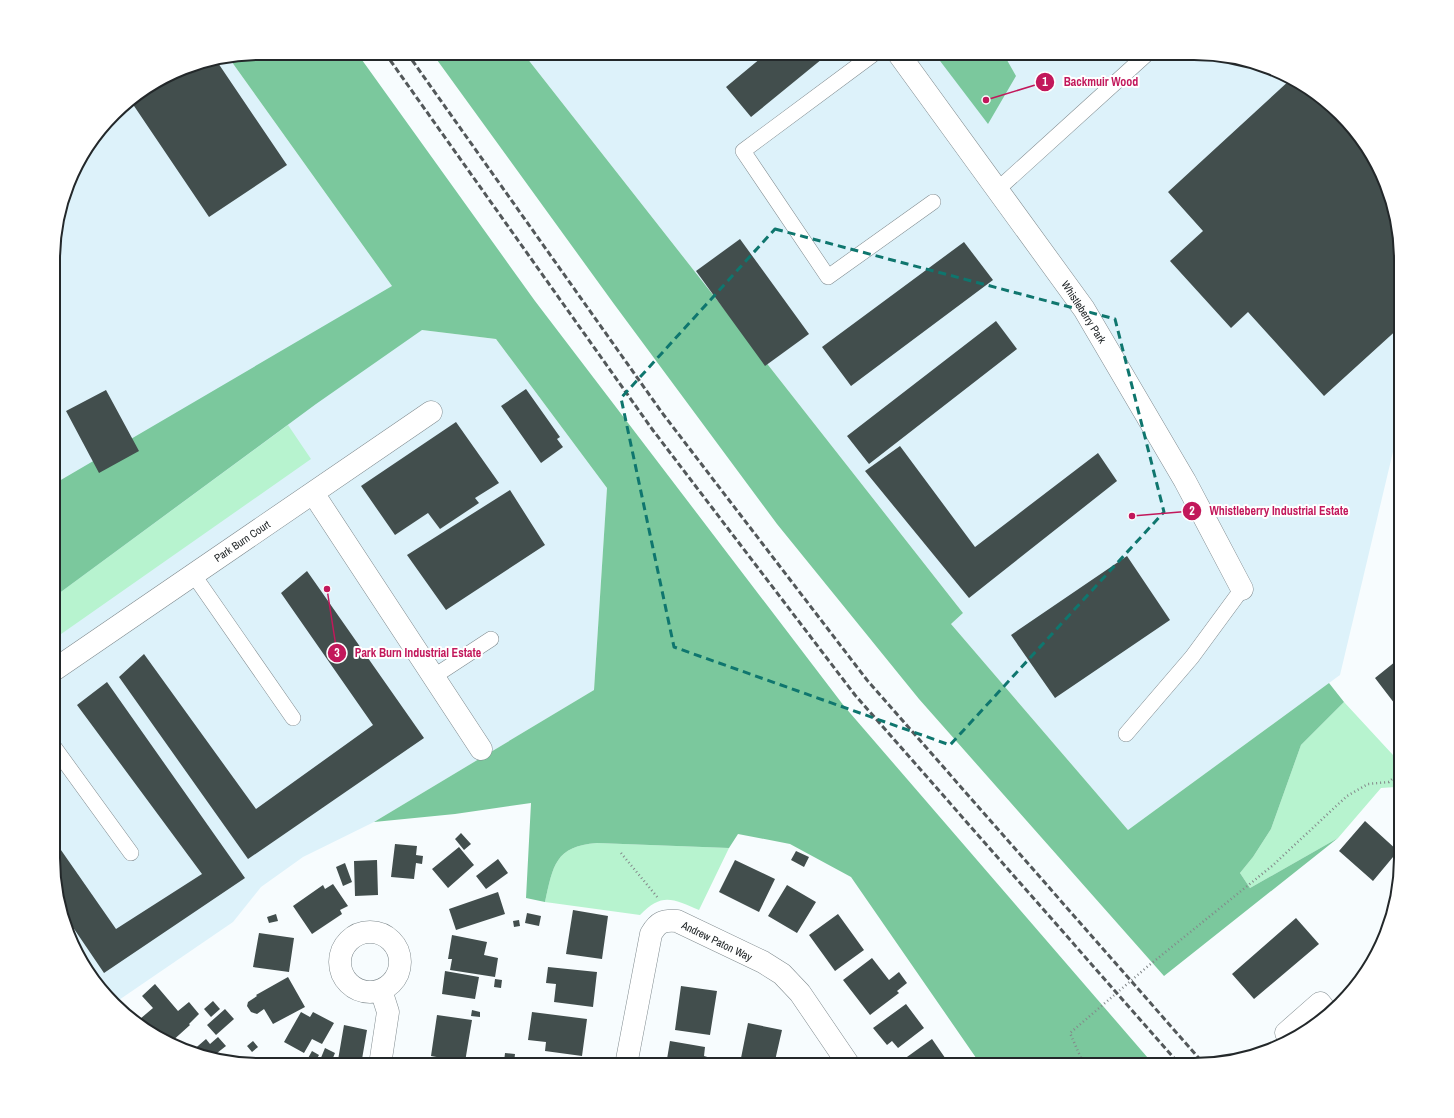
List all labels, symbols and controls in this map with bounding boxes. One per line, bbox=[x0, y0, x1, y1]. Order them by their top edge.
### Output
callout: Backmuir Wood bbox=[1035, 70, 1146, 94]
text: 1 bbox=[1042, 74, 1048, 90]
text: Backmuir Wood bbox=[1064, 74, 1138, 90]
street label: Whistleberry Park bbox=[1059, 278, 1110, 346]
callout: Whistleberry Industrial Estate bbox=[1182, 499, 1356, 523]
text: 2 bbox=[1189, 503, 1195, 519]
text: Whistleberry Industrial Estate bbox=[1210, 503, 1349, 519]
street label: Park Burn Court bbox=[211, 517, 273, 565]
callout: Park Burn Industrial Estate bbox=[327, 641, 490, 665]
text: 3 bbox=[334, 645, 340, 661]
text: Park Burn Industrial Estate bbox=[355, 645, 482, 661]
street label: Andrew Paton Way bbox=[678, 917, 755, 964]

